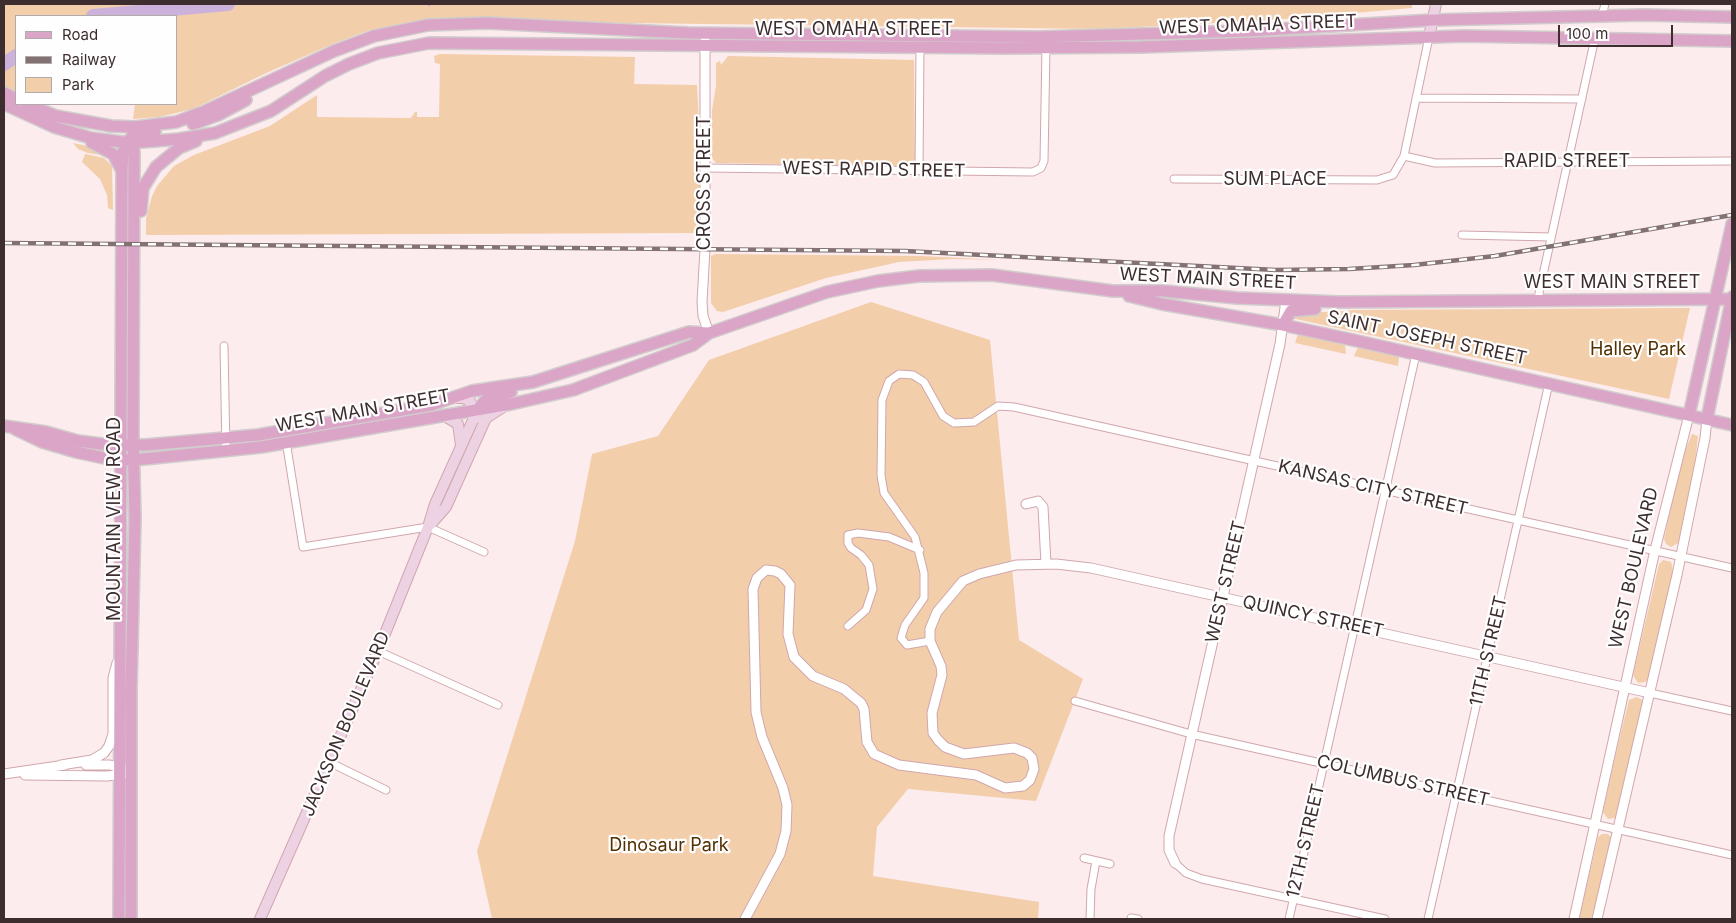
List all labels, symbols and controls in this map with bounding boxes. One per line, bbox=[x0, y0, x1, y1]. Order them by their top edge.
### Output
street label: WEST OMAHA STREET bbox=[1159, 11, 1357, 39]
legend bbox=[15, 15, 178, 105]
scale bar bbox=[1561, 15, 1676, 47]
street label: WEST OMAHA STREET bbox=[755, 19, 953, 41]
text: 100 m bbox=[1566, 24, 1608, 43]
text: Road bbox=[62, 25, 98, 44]
text: Railway bbox=[62, 50, 116, 69]
text: Park bbox=[62, 75, 94, 94]
street label: CROSS STREET bbox=[694, 116, 716, 250]
street label: RAPID STREET bbox=[1504, 151, 1630, 173]
street label: WEST RAPID STREET bbox=[782, 158, 966, 182]
street label: SUM PLACE bbox=[1223, 169, 1327, 191]
street label: WEST MAIN STREET bbox=[1119, 264, 1297, 294]
street label: WEST MAIN STREET bbox=[1524, 272, 1700, 294]
street label: SAINT JOSEPH STREET bbox=[1325, 306, 1529, 370]
park label: Halley Park bbox=[1590, 339, 1686, 361]
street label: WEST MAIN STREET bbox=[274, 385, 452, 437]
street label: MOUNTAIN VIEW ROAD bbox=[104, 417, 126, 621]
street label: KANSAS CITY STREET bbox=[1276, 456, 1470, 520]
street label: WEST BOULEVARD bbox=[1605, 485, 1663, 651]
street label: WEST STREET bbox=[1201, 519, 1251, 645]
street label: QUINCY STREET bbox=[1240, 591, 1386, 643]
street label: 11TH STREET bbox=[1466, 594, 1512, 708]
street label: JACKSON BOULEVARD bbox=[297, 628, 395, 820]
street label: COLUMBUS STREET bbox=[1315, 751, 1491, 811]
street label: 12TH STREET bbox=[1282, 782, 1330, 900]
park label: Dinosaur Park bbox=[609, 835, 729, 857]

